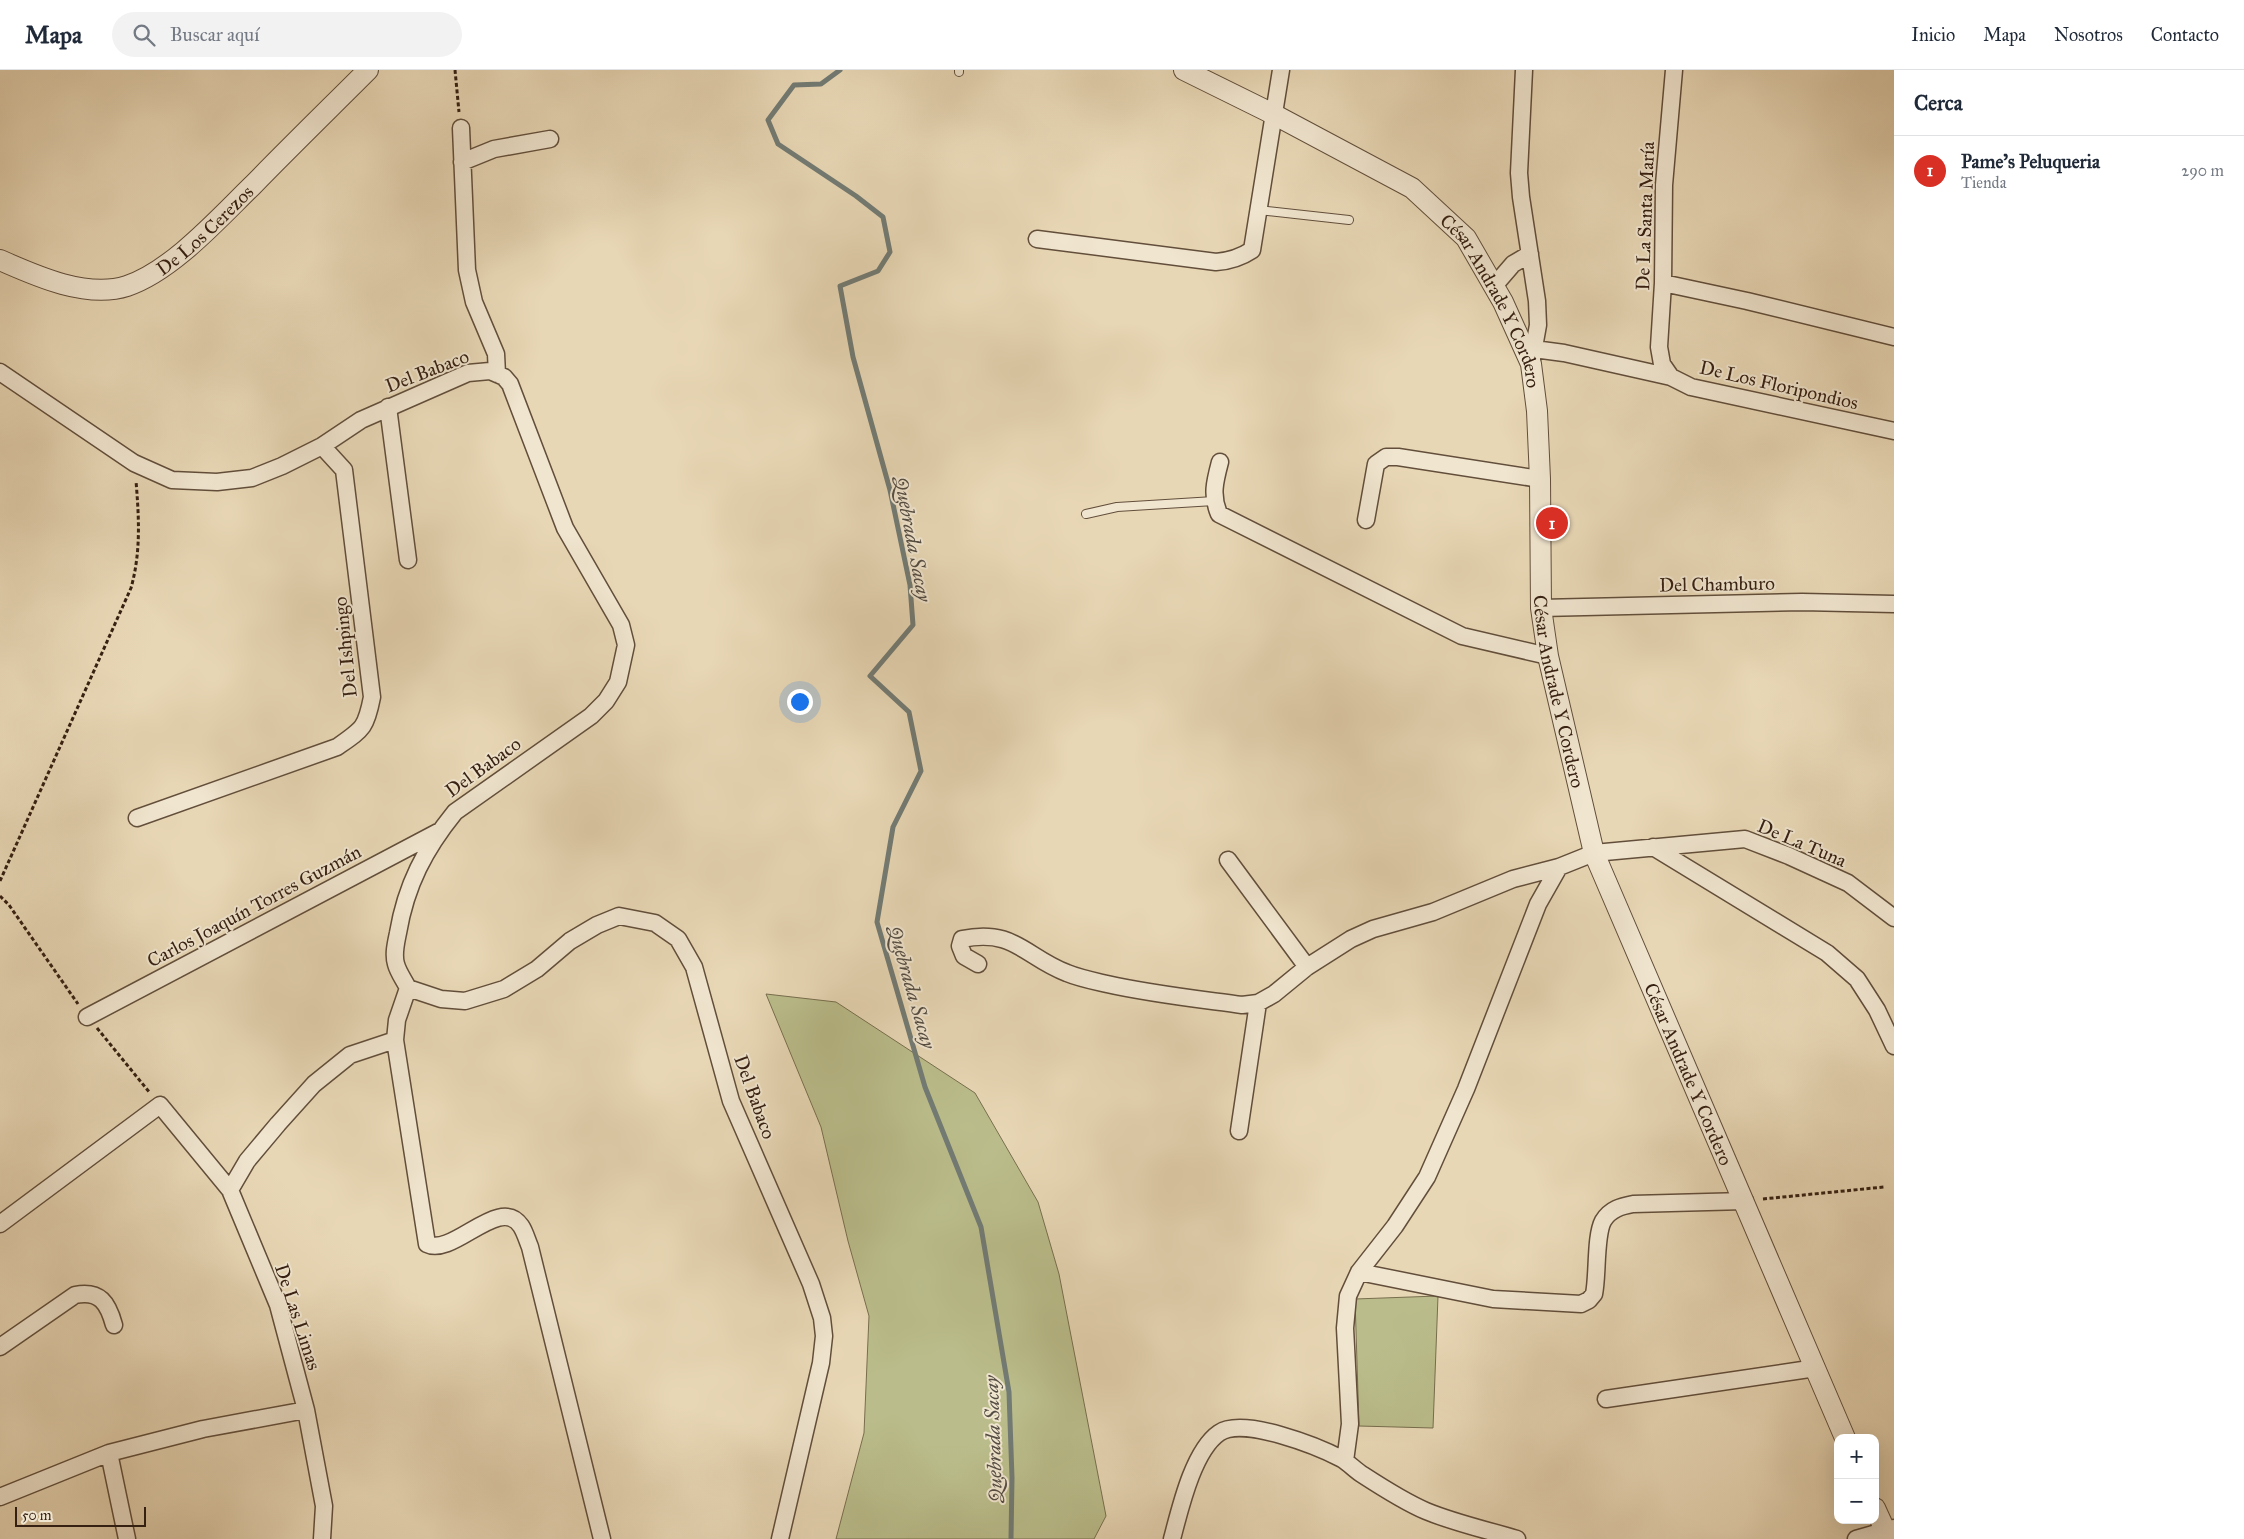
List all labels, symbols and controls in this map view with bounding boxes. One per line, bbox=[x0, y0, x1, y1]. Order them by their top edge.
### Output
search box bbox=[112, 12, 462, 57]
text: Mapa bbox=[25, 20, 82, 50]
icon: search bbox=[130, 21, 158, 49]
text: Buscar aquí bbox=[170, 23, 259, 46]
text: Inicio bbox=[1911, 24, 1955, 46]
text: Mapa bbox=[1983, 24, 2026, 46]
text: Nosotros bbox=[2054, 24, 2123, 46]
text: Contacto bbox=[2151, 24, 2219, 46]
text: Cerca bbox=[1914, 90, 1963, 116]
street label: De La Santa María bbox=[1631, 140, 1659, 291]
text: Pame's Peluqueria bbox=[1961, 150, 2100, 173]
text: 1 bbox=[1927, 161, 1933, 180]
text: 290 m bbox=[2181, 161, 2224, 180]
text: Tienda bbox=[1961, 173, 2006, 192]
street label: De Los Cerezos bbox=[152, 180, 258, 280]
street label: César Andrade Y Cordero bbox=[1436, 209, 1545, 389]
street label: Del Babaco bbox=[382, 344, 472, 397]
street label: De Los Floripondios bbox=[1697, 356, 1861, 414]
water label: Quebrada Sacay bbox=[889, 473, 937, 605]
pin: 1 bbox=[1536, 504, 1568, 542]
street label: Del Chamburo bbox=[1659, 571, 1775, 597]
street label: Del Ishpingo bbox=[328, 595, 363, 699]
street label: César Andrade Y Cordero bbox=[1529, 595, 1590, 790]
your location bbox=[787, 689, 813, 715]
street label: Del Babaco bbox=[441, 732, 525, 802]
street label: De La Tuna bbox=[1754, 814, 1851, 872]
street label: Carlos Joaquín Torres Guzmán bbox=[143, 840, 365, 973]
water label: Quebrada Sacay bbox=[883, 922, 941, 1053]
street label: César Andrade Y Cordero bbox=[1640, 979, 1738, 1169]
street label: Del Babaco bbox=[729, 1052, 781, 1142]
street label: De Las Limas bbox=[270, 1261, 326, 1373]
water label: Quebrada Sacay bbox=[979, 1374, 1007, 1504]
map controls bbox=[1834, 1434, 1879, 1524]
button: + bbox=[1834, 1434, 1879, 1479]
button: − bbox=[1834, 1479, 1879, 1524]
scale bar bbox=[15, 1504, 146, 1527]
text: 50 m bbox=[22, 1507, 51, 1524]

